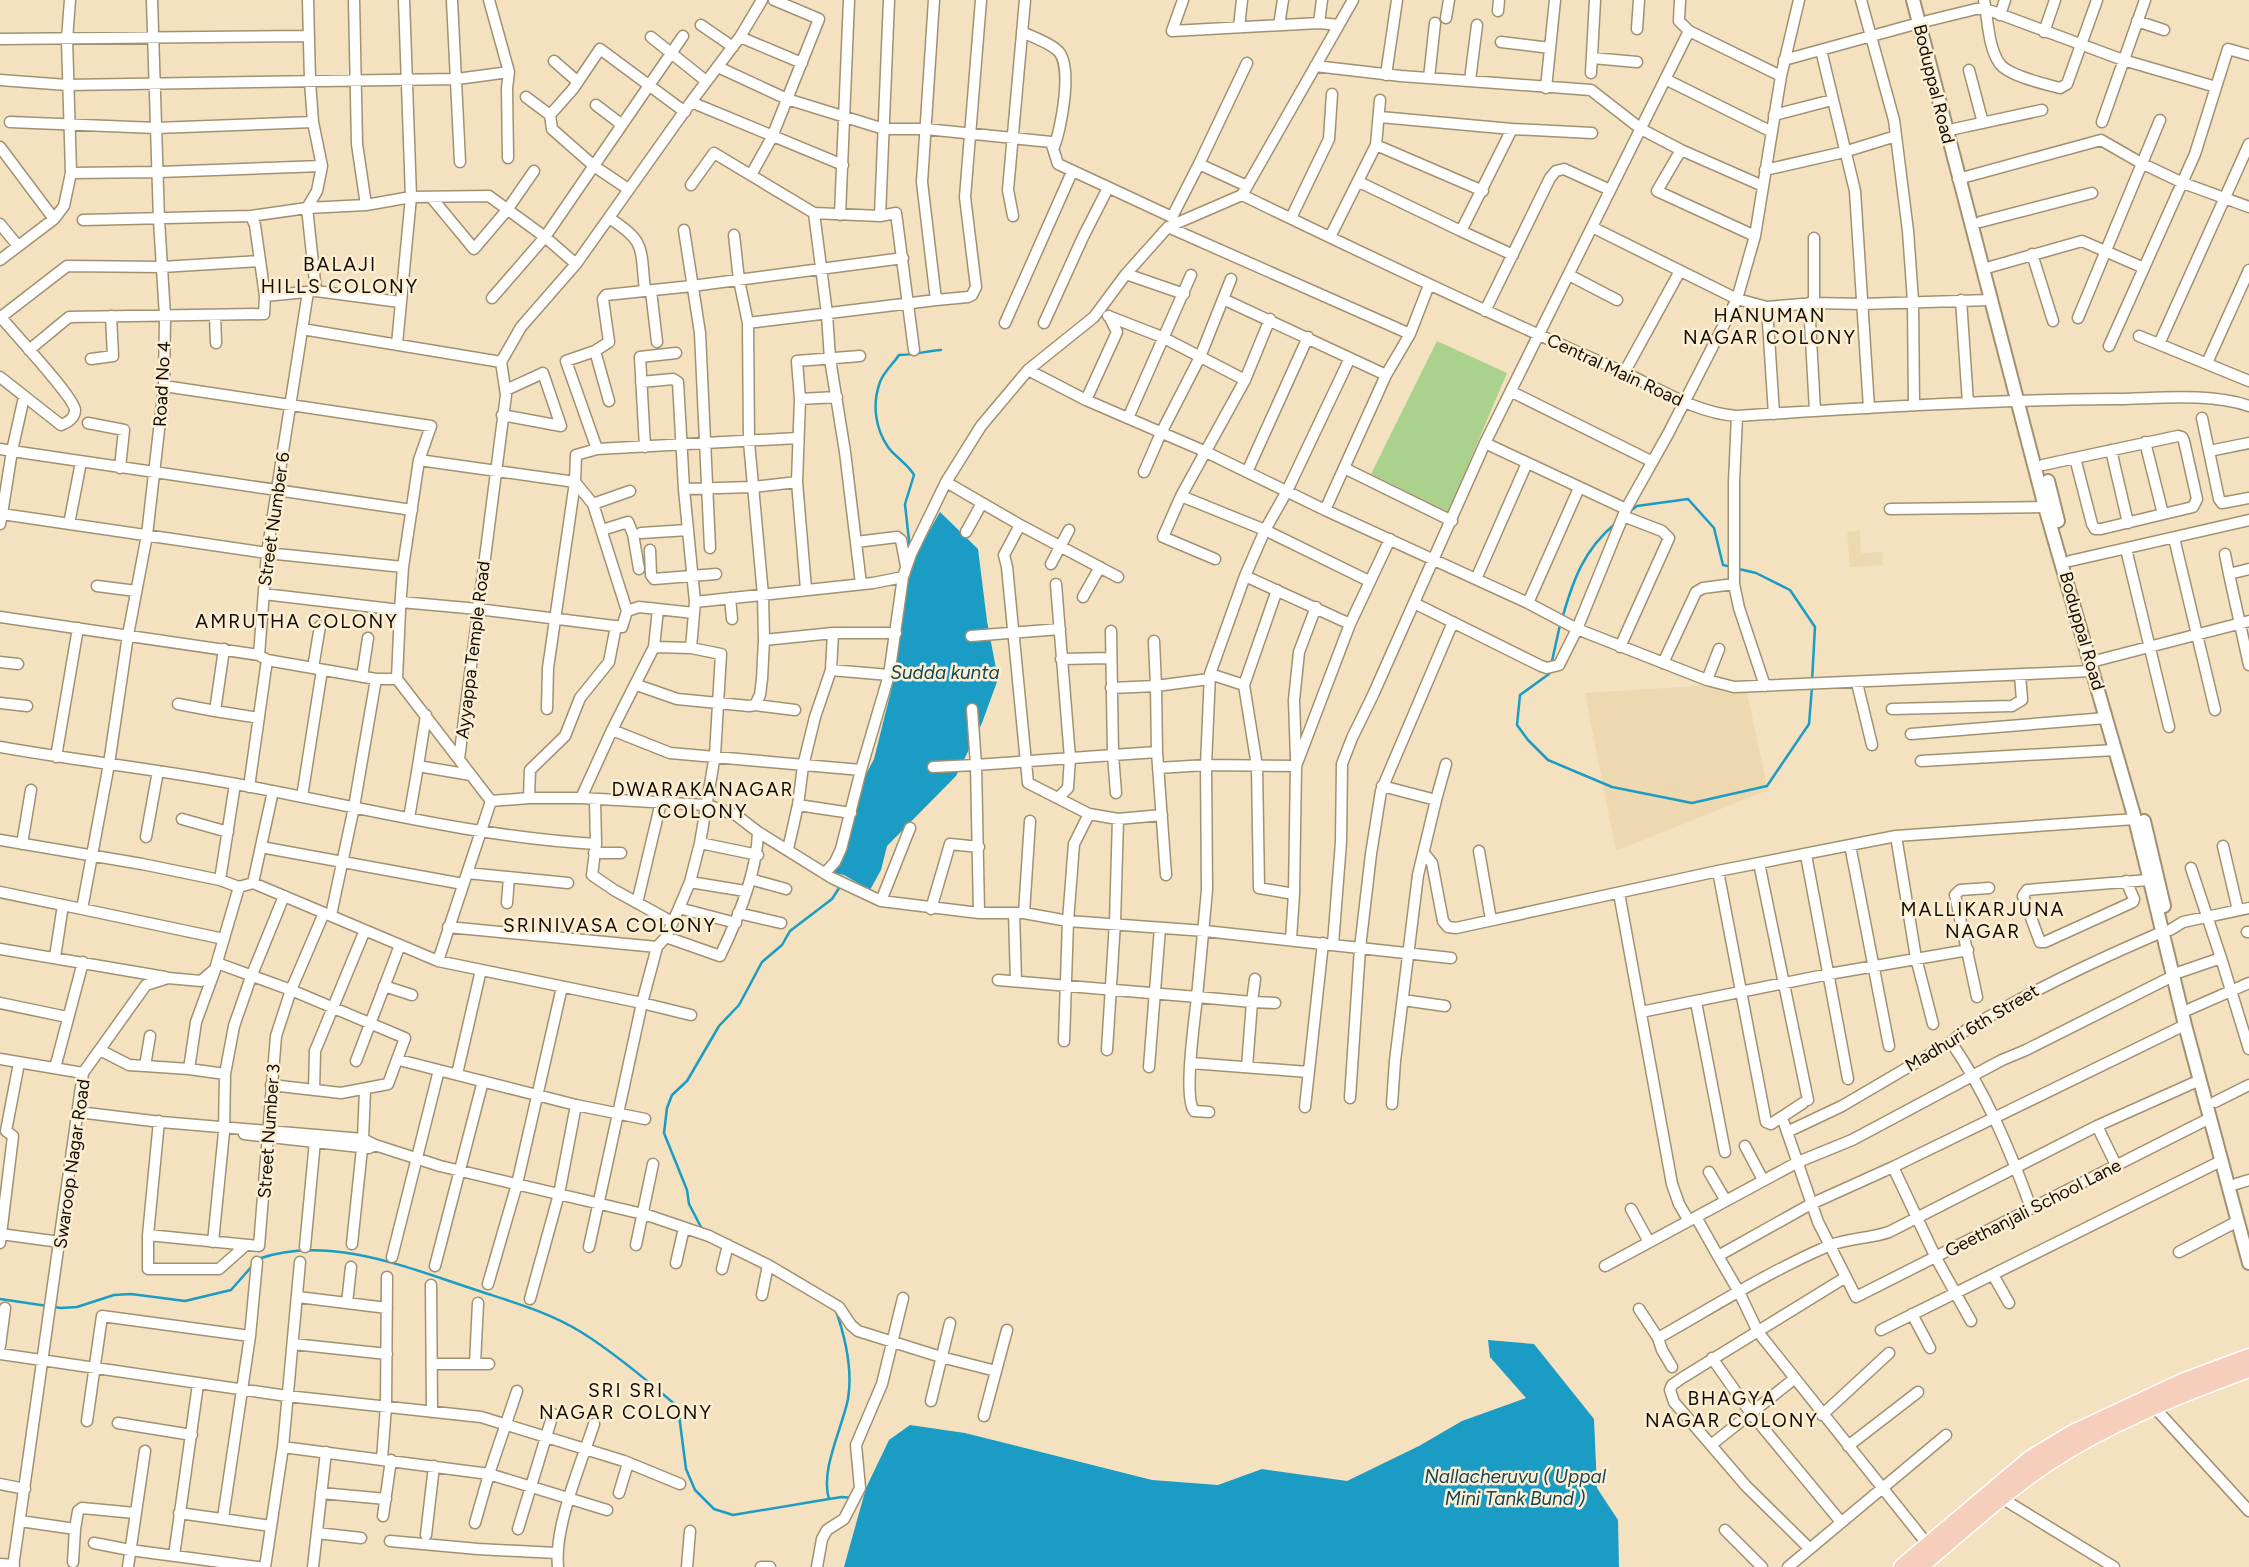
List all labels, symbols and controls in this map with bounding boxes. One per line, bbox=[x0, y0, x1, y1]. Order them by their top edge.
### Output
street label: Boduppal Road bbox=[1909, 22, 1959, 146]
district label: BALAJI HILLS COLONY bbox=[261, 253, 419, 298]
district label: HANUMAN NAGAR COLONY bbox=[1683, 304, 1857, 349]
street label: Central Main Road bbox=[1543, 329, 1687, 411]
street label: Road No 4 bbox=[149, 341, 175, 427]
street label: Street Number 6 bbox=[254, 451, 294, 587]
street label: Ayyappa Temple Road bbox=[451, 560, 495, 740]
street label: Boduppal Road bbox=[2055, 569, 2109, 693]
district label: AMRUTHA COLONY bbox=[195, 610, 399, 633]
water label: Sudda kunta bbox=[890, 661, 1000, 684]
district label: DWARAKANAGAR COLONY bbox=[612, 778, 794, 823]
district label: MALLIKARJUNA NAGAR bbox=[1901, 898, 2065, 943]
district label: SRINIVASA COLONY bbox=[503, 914, 717, 937]
street label: Madhuri 6th Street bbox=[1901, 979, 2043, 1076]
street label: Street Number 3 bbox=[253, 1063, 285, 1199]
street label: Swaroop Nagar Road bbox=[49, 1078, 95, 1250]
street label: Geethanjali School Lane bbox=[1941, 1154, 2125, 1262]
district label: SRI SRI NAGAR COLONY bbox=[539, 1379, 713, 1424]
district label: BHAGYA NAGAR COLONY bbox=[1645, 1387, 1819, 1432]
water label: Nallacheruvu ( Uppal Mini Tank Bund ) bbox=[1424, 1465, 1607, 1510]

